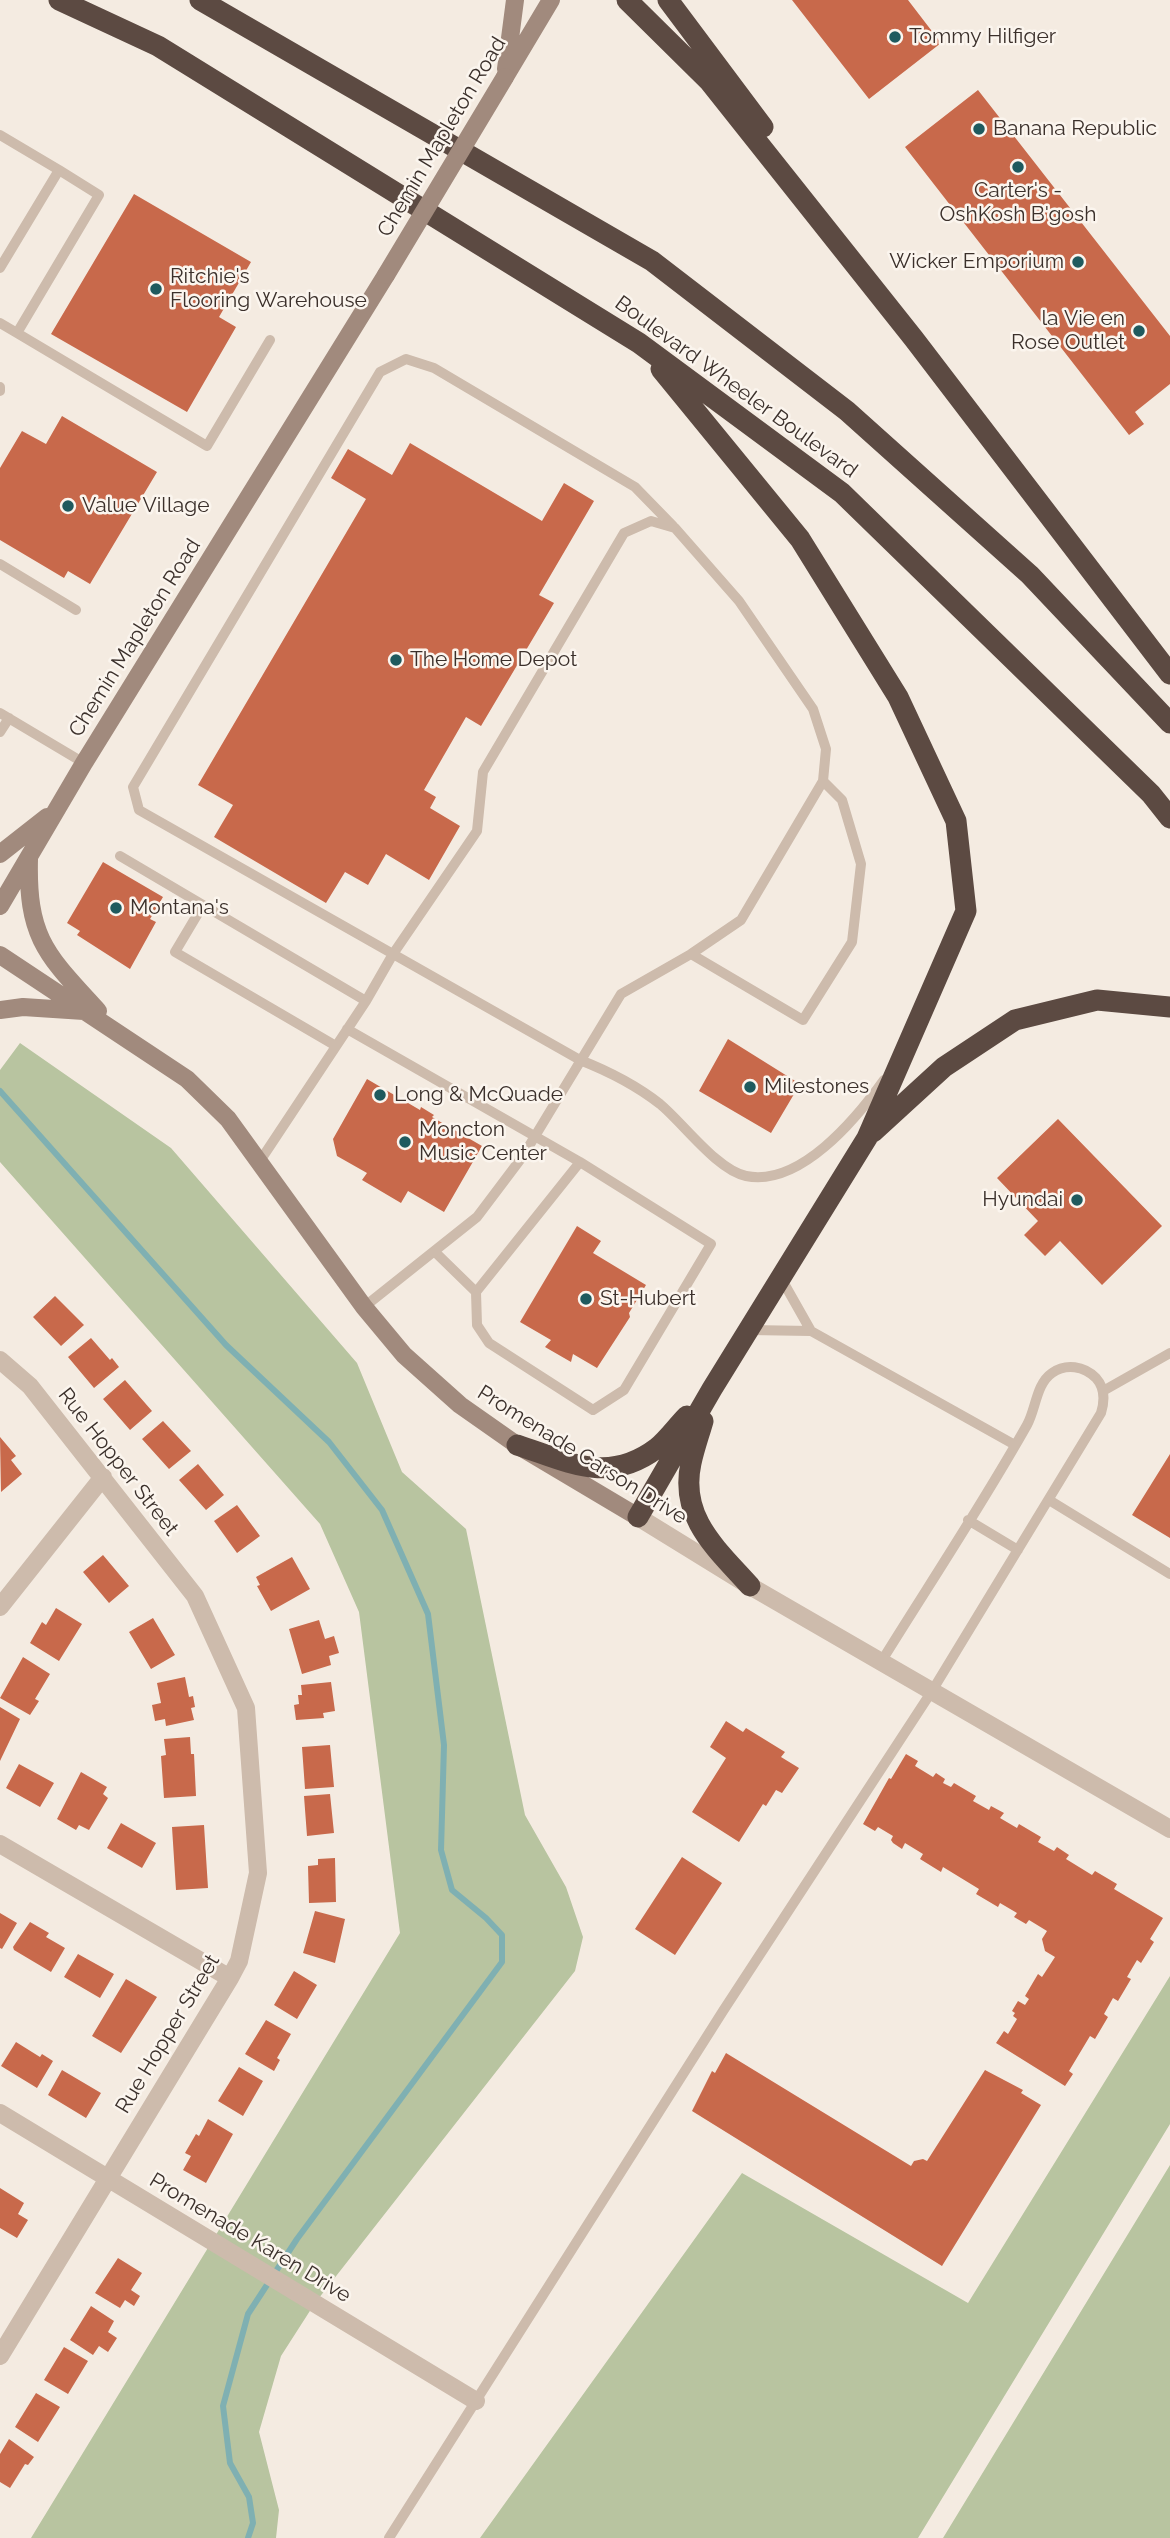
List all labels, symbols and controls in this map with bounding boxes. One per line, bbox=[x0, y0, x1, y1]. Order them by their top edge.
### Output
place label: Tommy Hilfiger bbox=[909, 24, 1056, 50]
marker: Tommy Hilfiger bbox=[887, 29, 903, 45]
street label: Chemin Mapleton Road bbox=[372, 33, 512, 241]
place label: Banana Republic bbox=[993, 116, 1157, 142]
marker: Banana Republic bbox=[971, 121, 987, 137]
marker: Carter's - OshKosh B'gosh bbox=[1010, 159, 1026, 175]
place label: Carter's - OshKosh B'gosh bbox=[940, 178, 1096, 228]
place label: Wicker Emporium bbox=[889, 249, 1064, 275]
marker: Wicker Emporium bbox=[1070, 254, 1086, 270]
place label: Ritchie's Flooring Warehouse bbox=[170, 264, 367, 314]
marker: Ritchie's Flooring Warehouse bbox=[148, 281, 164, 297]
street label: Boulevard Wheeler Boulevard bbox=[610, 291, 862, 483]
place label: la Vie en Rose Outlet bbox=[1011, 306, 1125, 356]
marker: la Vie en Rose Outlet bbox=[1131, 323, 1147, 339]
place label: Value Village bbox=[82, 493, 209, 519]
marker: Value Village bbox=[60, 498, 76, 514]
street label: Chemin Mapleton Road bbox=[64, 534, 206, 742]
place label: The Home Depot bbox=[410, 647, 577, 673]
marker: The Home Depot bbox=[388, 652, 404, 668]
place label: Montana's bbox=[130, 895, 229, 921]
marker: Montana's bbox=[108, 900, 124, 916]
place label: Milestones bbox=[764, 1074, 869, 1100]
marker: Milestones bbox=[742, 1079, 758, 1095]
place label: Long & McQuade bbox=[394, 1082, 563, 1108]
marker: Long & McQuade bbox=[372, 1087, 388, 1103]
place label: Moncton Music Center bbox=[419, 1117, 547, 1167]
marker: Moncton Music Center bbox=[397, 1134, 413, 1150]
place label: Hyundai bbox=[982, 1187, 1063, 1213]
marker: Hyundai bbox=[1069, 1192, 1085, 1208]
place label: St-Hubert bbox=[600, 1286, 696, 1312]
marker: St-Hubert bbox=[578, 1291, 594, 1307]
street label: Promenade Carson Drive bbox=[473, 1380, 691, 1530]
street label: Rue Hopper Street bbox=[52, 1383, 184, 1541]
street label: Rue Hopper Street bbox=[111, 1950, 225, 2118]
street label: Promenade Karen Drive bbox=[145, 2168, 355, 2308]

